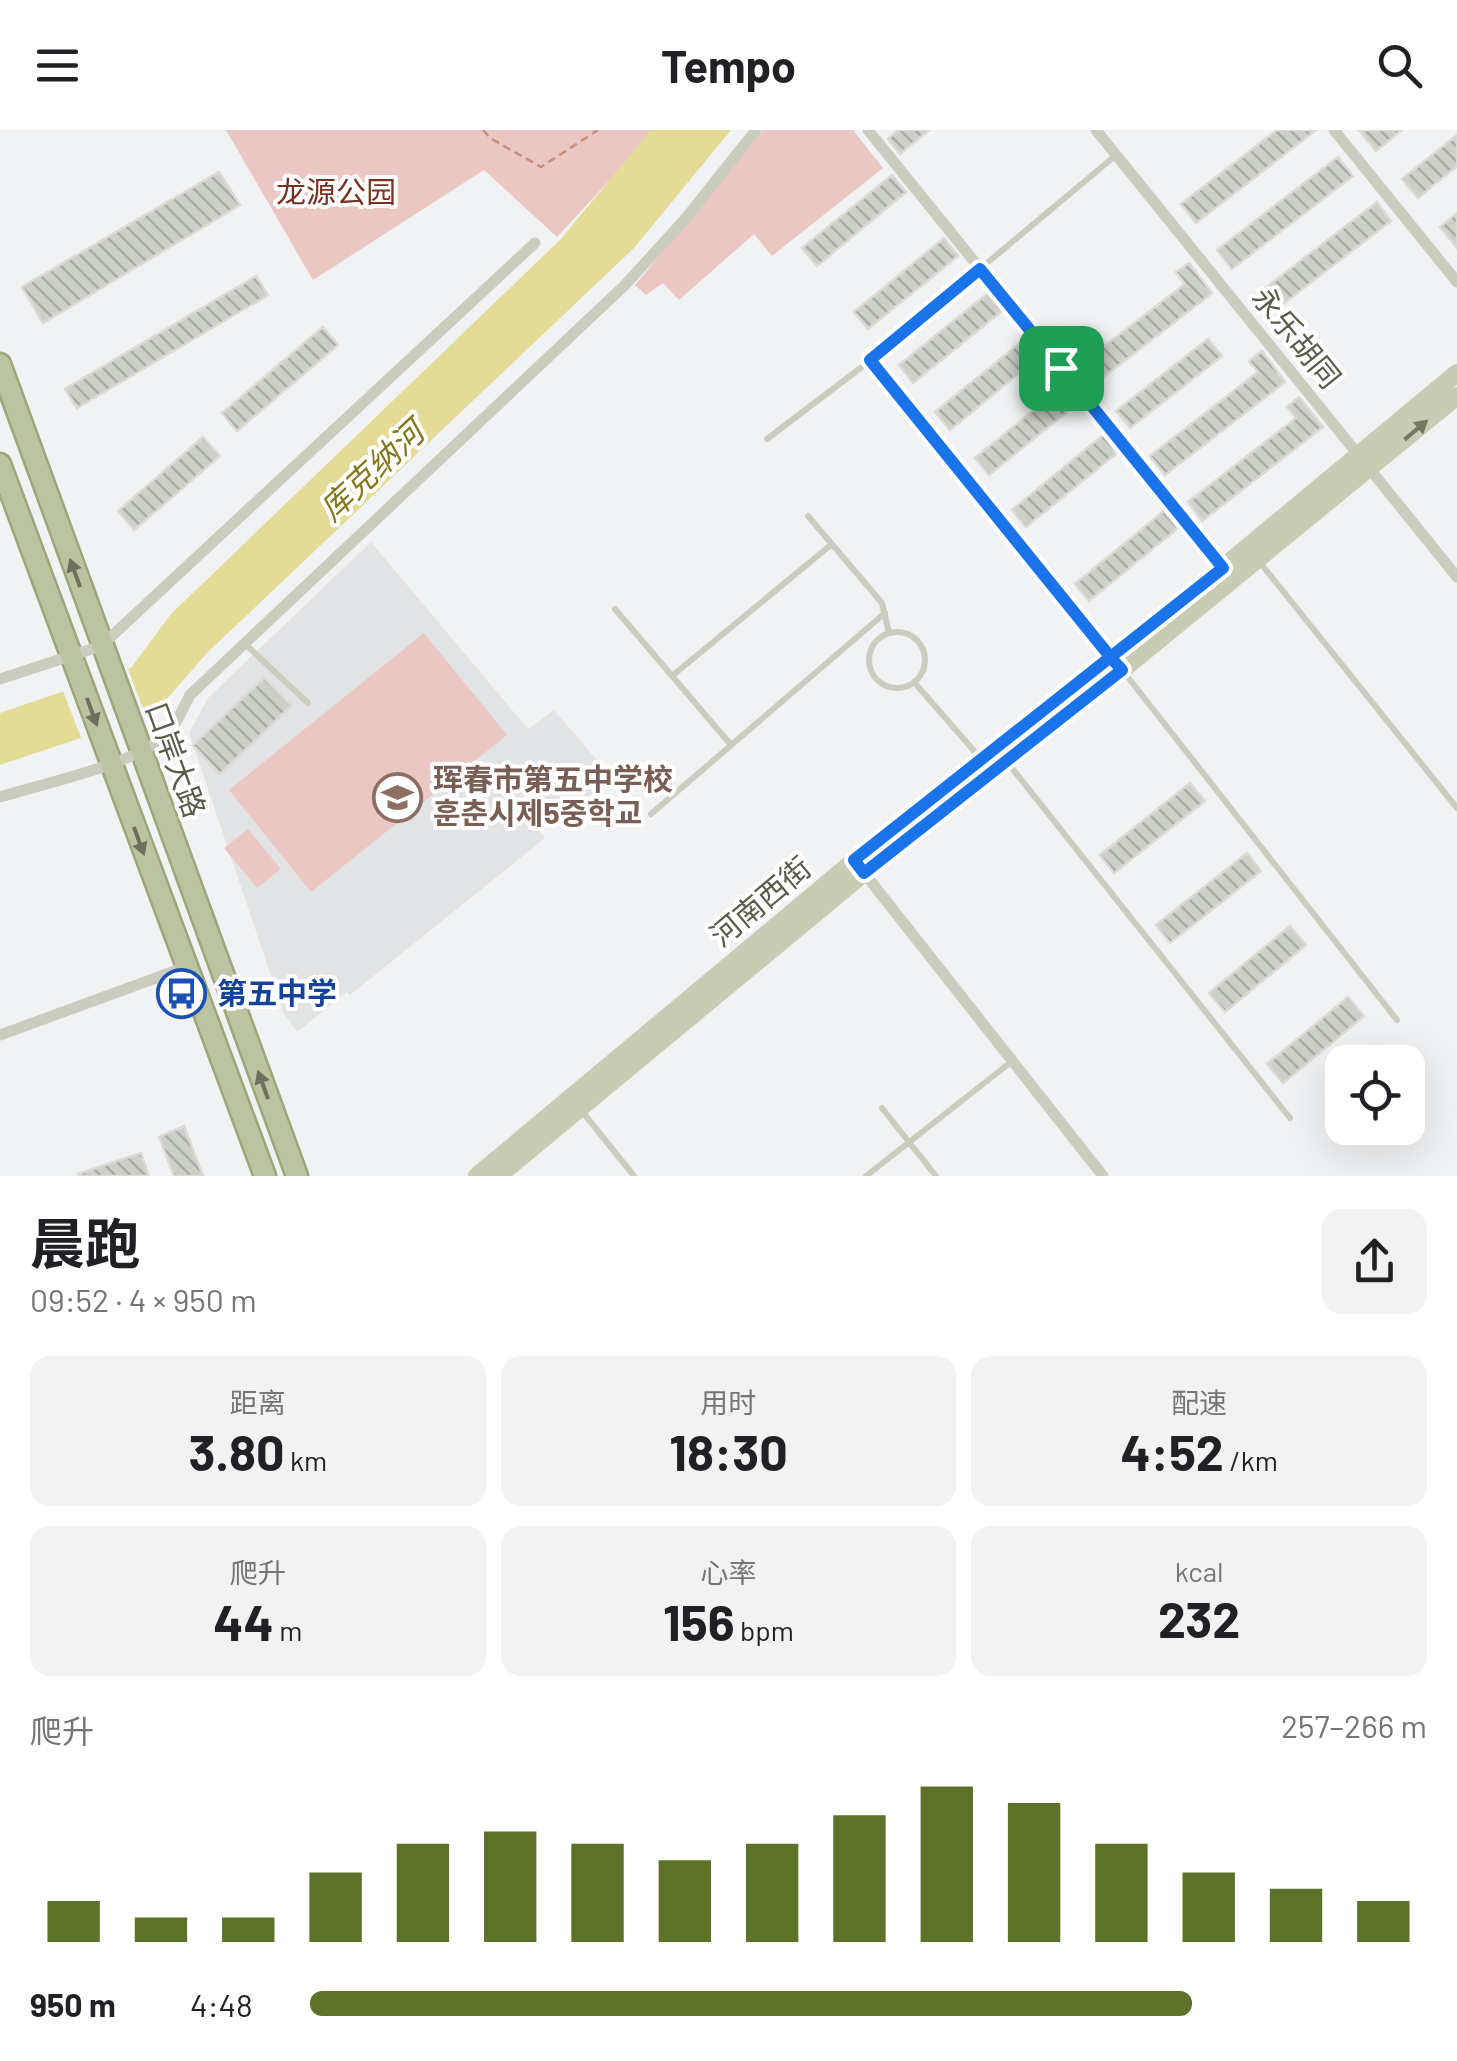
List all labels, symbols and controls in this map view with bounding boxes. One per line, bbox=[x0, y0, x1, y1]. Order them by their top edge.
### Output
icon: menu bbox=[30, 38, 85, 93]
text: Tempo bbox=[661, 38, 796, 92]
icon: search bbox=[1372, 38, 1427, 93]
park label: 龙源公园 bbox=[276, 173, 396, 209]
street label: 永乐胡同 bbox=[1246, 279, 1349, 395]
pin bbox=[1019, 326, 1104, 411]
icon: arrive bbox=[1034, 341, 1089, 396]
water label: 库克纳河 bbox=[311, 408, 435, 527]
one-way arrow bbox=[1403, 420, 1428, 441]
one-way arrow bbox=[66, 557, 81, 587]
street label: 口岸大路 bbox=[139, 697, 214, 822]
one-way arrow bbox=[85, 698, 100, 728]
place label: 珲春市第五中学校 훈춘시제5중학교 bbox=[433, 760, 673, 830]
school or university icon: 珲春市第五中学校 훈춘시제5중학교 bbox=[372, 771, 424, 823]
one-way arrow bbox=[132, 827, 147, 857]
street label: 河南西街 bbox=[702, 848, 817, 953]
bus stop icon: 第五中学 bbox=[156, 968, 208, 1020]
place label: 第五中学 bbox=[217, 974, 337, 1010]
map controls bbox=[1325, 1045, 1425, 1145]
button: locate bbox=[1325, 1045, 1425, 1145]
one-way arrow bbox=[255, 1069, 270, 1099]
text: 晨跑 bbox=[30, 1209, 140, 1275]
button: share bbox=[1322, 1209, 1427, 1314]
text: 09:52 · 4 × 950 m bbox=[30, 1280, 257, 1318]
text: 距离 bbox=[230, 1385, 286, 1419]
text: 用时 bbox=[700, 1385, 757, 1419]
text: 配速 bbox=[1171, 1385, 1227, 1419]
text: 3.80 bbox=[188, 1421, 284, 1481]
text: 18:30 bbox=[669, 1421, 788, 1481]
text: 4:52 bbox=[1120, 1421, 1224, 1481]
text: km bbox=[284, 1443, 327, 1477]
text: /km bbox=[1224, 1443, 1278, 1477]
text: kcal bbox=[1175, 1554, 1224, 1588]
text: 爬升 bbox=[230, 1555, 286, 1589]
text: 心率 bbox=[700, 1555, 757, 1589]
text: 232 bbox=[1158, 1588, 1240, 1648]
text: 44 bbox=[213, 1591, 274, 1651]
text: 156 bbox=[663, 1591, 734, 1651]
text: m bbox=[274, 1613, 302, 1647]
text: bpm bbox=[734, 1613, 794, 1647]
text: 257–266 m bbox=[1281, 1706, 1427, 1744]
text: 爬升 bbox=[30, 1711, 94, 1749]
text: 950 m bbox=[30, 1985, 116, 2023]
text: 4:48 bbox=[190, 1985, 253, 2023]

